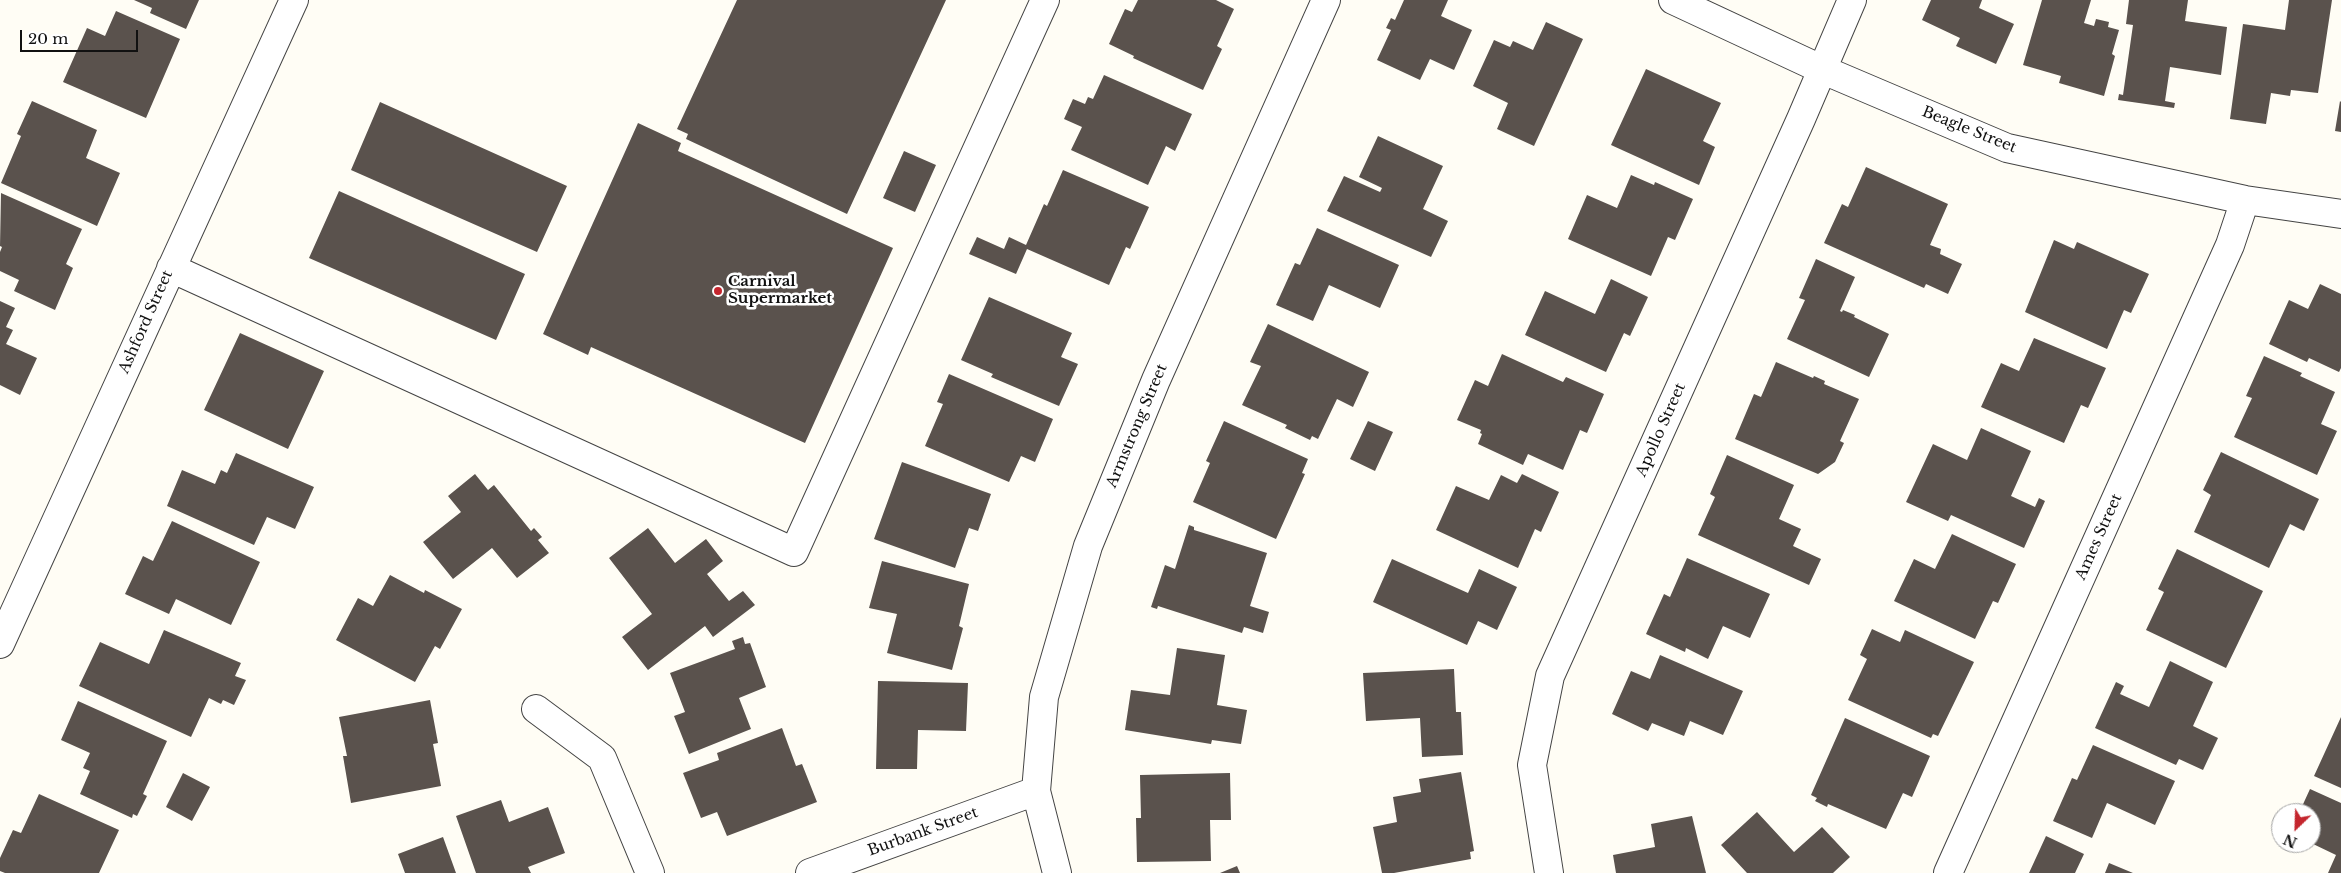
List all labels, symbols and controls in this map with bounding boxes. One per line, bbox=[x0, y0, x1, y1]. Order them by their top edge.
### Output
scale bar bbox=[22, 20, 140, 52]
text: 20 m bbox=[28, 29, 68, 48]
street label: Beagle Street bbox=[1919, 103, 2019, 157]
street label: Ashford Street bbox=[115, 268, 177, 376]
place label: Carnival Supermarket bbox=[728, 273, 832, 308]
marker: Carnival Supermarket bbox=[712, 285, 724, 297]
street label: Armstrong Street bbox=[1103, 361, 1171, 491]
street label: Apollo Street bbox=[1632, 380, 1690, 480]
street label: Ames Street bbox=[2072, 491, 2126, 583]
north arrow bbox=[2271, 803, 2321, 853]
street label: Burbank Street bbox=[866, 804, 980, 860]
text: N bbox=[2281, 830, 2300, 852]

